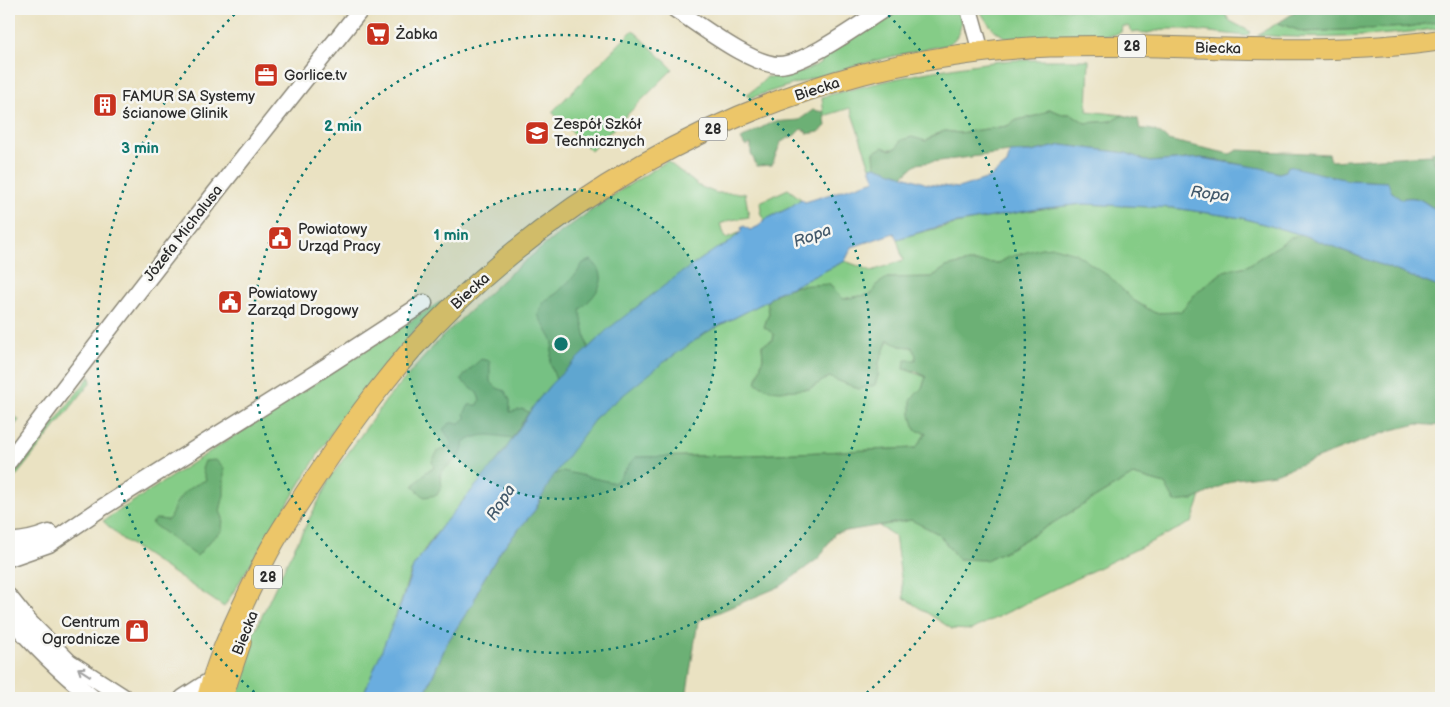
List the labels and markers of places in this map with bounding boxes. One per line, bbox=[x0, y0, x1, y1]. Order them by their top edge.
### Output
supermarket icon: Żabka bbox=[365, 21, 391, 47]
place label: Żabka bbox=[395, 25, 438, 44]
office icon: Gorlice.tv bbox=[253, 62, 279, 88]
place label: Gorlice.tv bbox=[284, 66, 348, 85]
place label: FAMUR SA Systemy ścianowe Glinik bbox=[122, 87, 255, 123]
building icon: FAMUR SA Systemy ścianowe Glinik bbox=[92, 92, 118, 118]
place label: Zespół Szkół Technicznych bbox=[553, 115, 645, 151]
school or university icon: Zespół Szkół Technicznych bbox=[524, 120, 550, 146]
place label: Powiatowy Urząd Pracy bbox=[298, 220, 381, 256]
public building icon: Powiatowy Urząd Pracy bbox=[267, 225, 293, 251]
place label: Powiatowy Zarząd Drogowy bbox=[247, 284, 359, 320]
public building icon: Powiatowy Zarząd Drogowy bbox=[217, 289, 243, 315]
centre of rings bbox=[552, 335, 570, 353]
place label: Centrum Ogrodnicze bbox=[42, 613, 120, 649]
shop icon: Centrum Ogrodnicze bbox=[124, 618, 150, 644]

